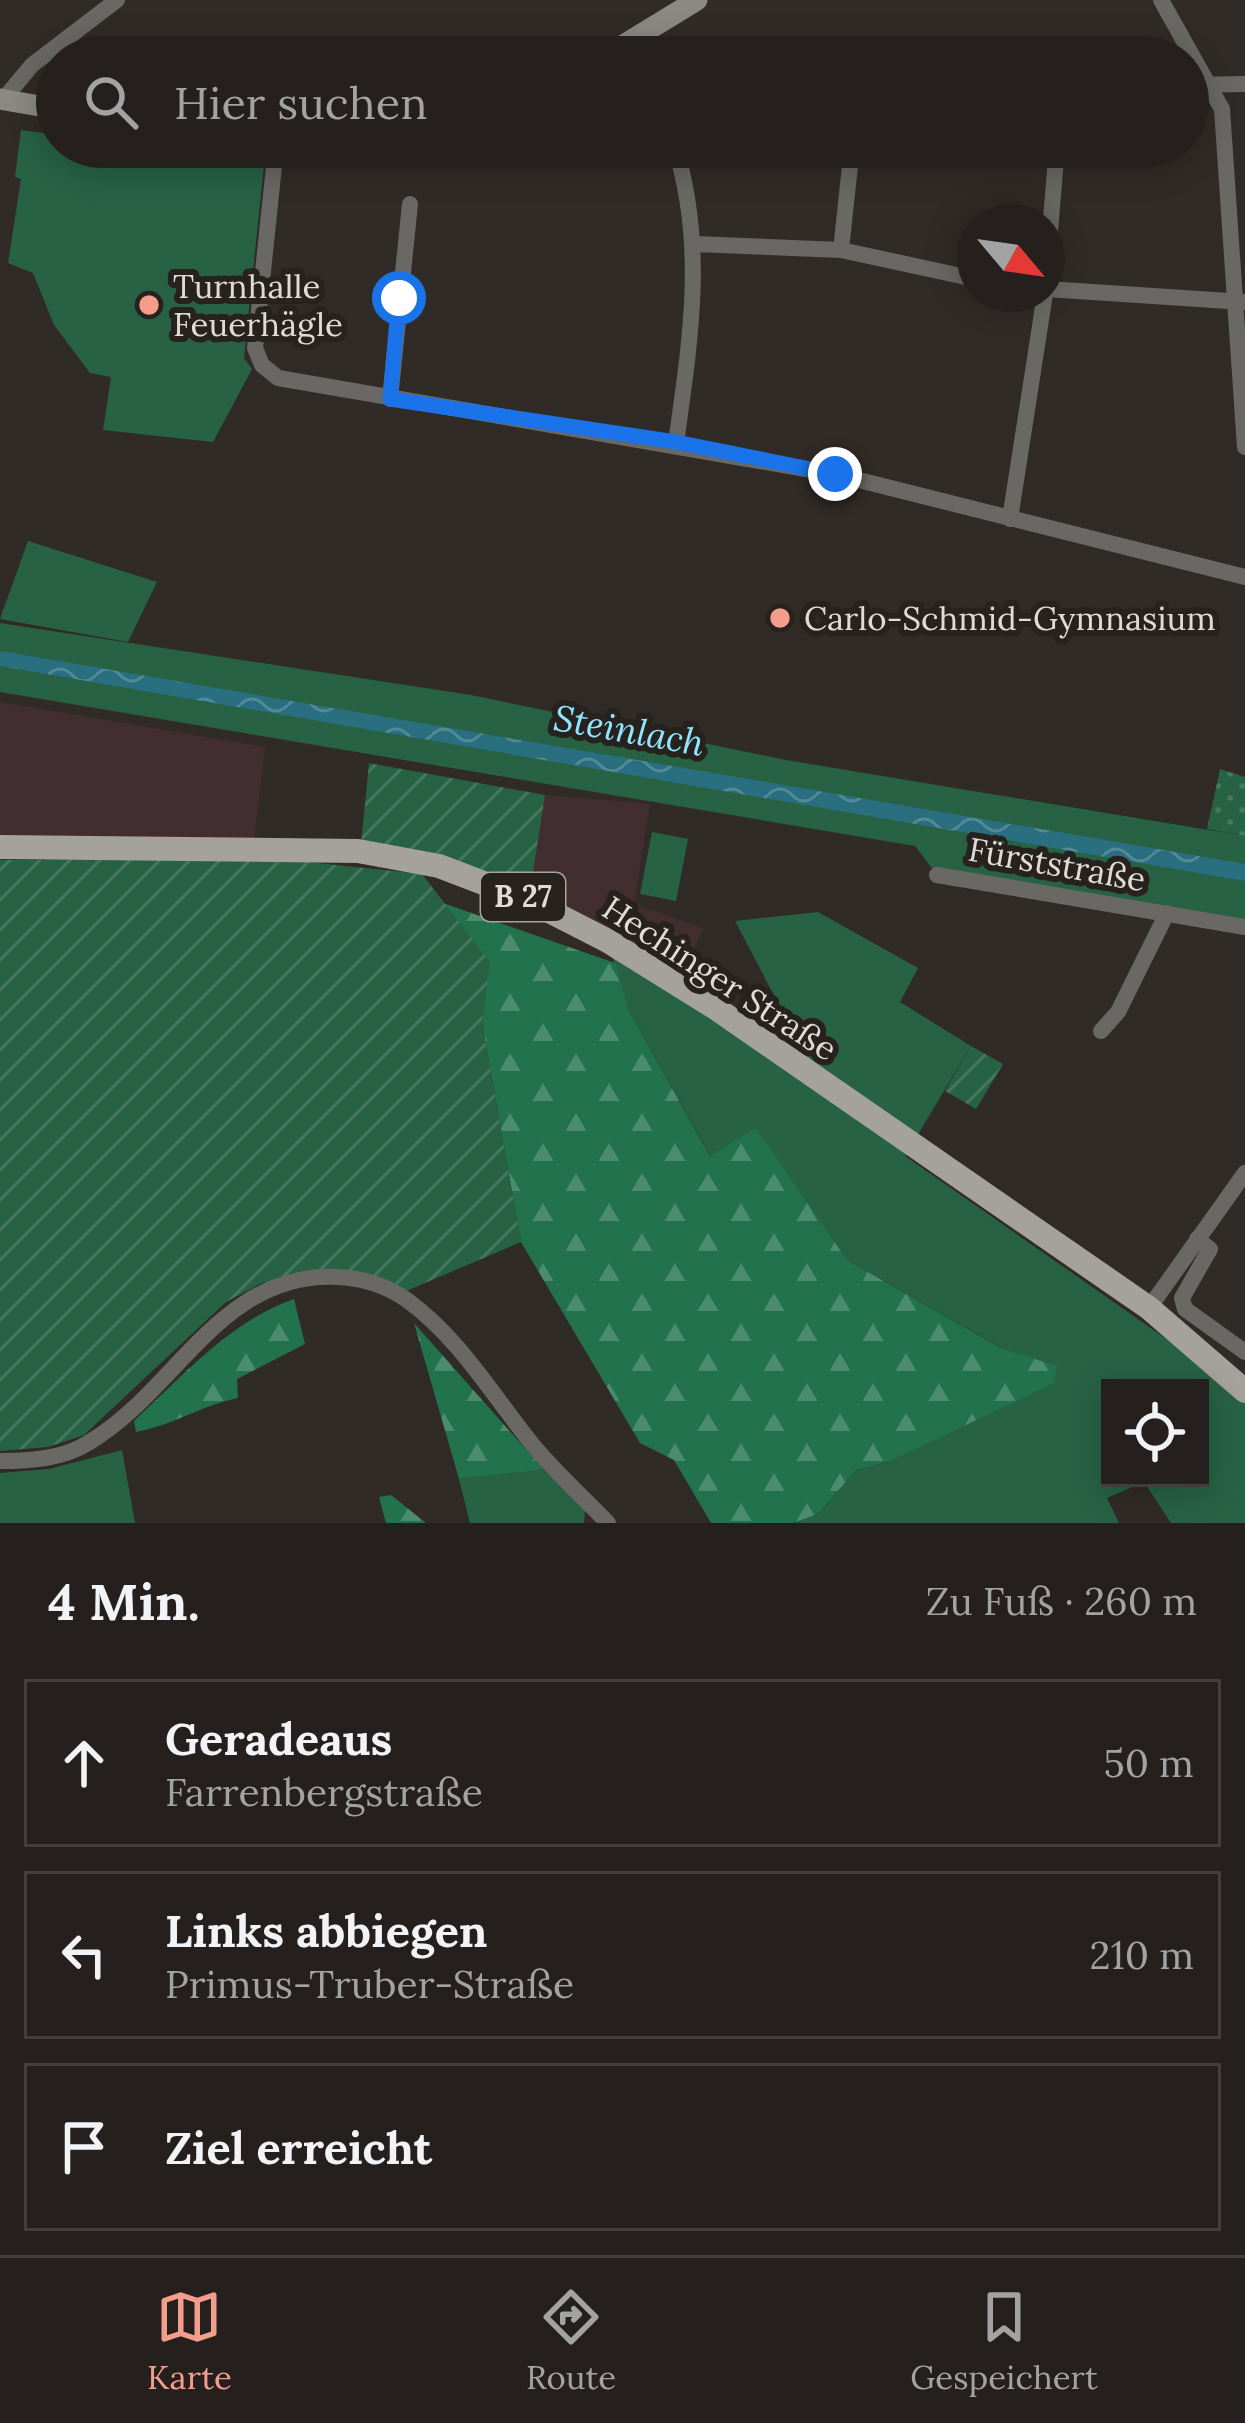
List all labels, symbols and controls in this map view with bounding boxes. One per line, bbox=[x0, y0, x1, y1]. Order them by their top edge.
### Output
search box bbox=[36, 36, 1209, 168]
icon: search bbox=[78, 69, 144, 135]
text: Hier suchen bbox=[174, 74, 427, 131]
north arrow bbox=[957, 204, 1065, 312]
place label: Turnhalle Feuerhägle bbox=[173, 265, 343, 345]
route start bbox=[372, 271, 426, 325]
marker: Turnhalle Feuerhägle bbox=[136, 292, 162, 318]
route end bbox=[808, 447, 862, 501]
place label: Carlo-Schmid-Gymnasium bbox=[804, 597, 1216, 639]
marker: Carlo-Schmid-Gymnasium bbox=[767, 605, 793, 631]
water label: Steinlach bbox=[550, 694, 708, 766]
street label: Fürststraße bbox=[965, 828, 1149, 900]
road number: B 27 bbox=[481, 873, 565, 921]
street label: Hechinger Straße bbox=[595, 887, 845, 1069]
map controls bbox=[1101, 1379, 1209, 1487]
button: locate bbox=[1101, 1379, 1209, 1487]
text: 4 Min. bbox=[48, 1569, 200, 1634]
text: Zu Fuß · 260 m bbox=[926, 1576, 1197, 1626]
text: Geradeaus bbox=[165, 1710, 392, 1767]
icon: ahead bbox=[51, 1730, 117, 1796]
text: 50 m bbox=[1103, 1738, 1194, 1788]
text: Farrenbergstraße bbox=[165, 1767, 483, 1817]
text: Links abbiegen bbox=[165, 1902, 488, 1959]
icon: left bbox=[51, 1922, 117, 1988]
text: 210 m bbox=[1090, 1930, 1194, 1980]
text: Primus-Truber-Straße bbox=[165, 1959, 574, 2009]
icon: arrive bbox=[51, 2114, 117, 2180]
text: Ziel erreicht bbox=[165, 2119, 432, 2176]
tab: Karte bbox=[147, 2284, 232, 2398]
tab: Route bbox=[526, 2284, 616, 2398]
tab: Gespeichert bbox=[910, 2284, 1098, 2398]

